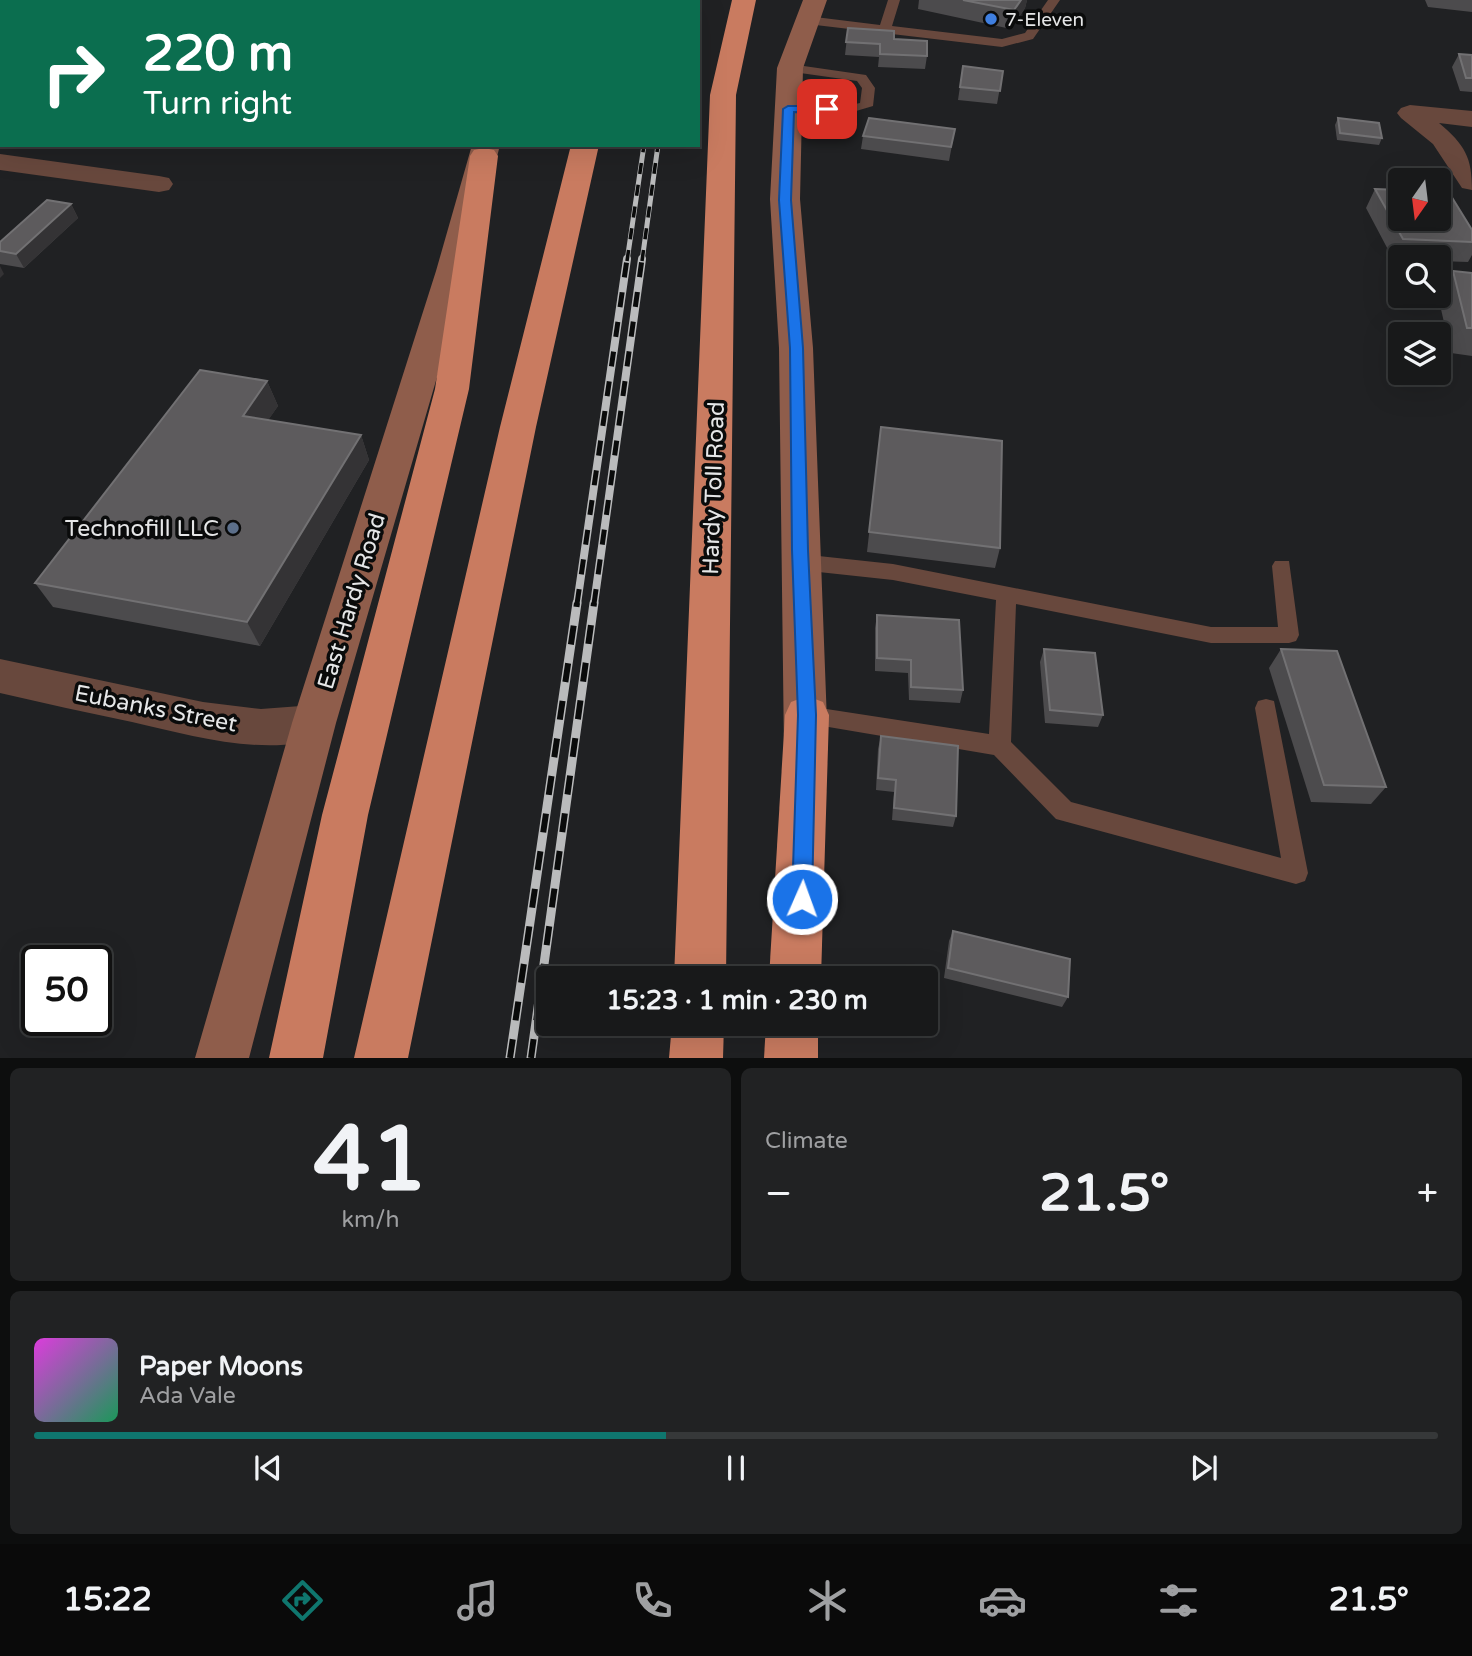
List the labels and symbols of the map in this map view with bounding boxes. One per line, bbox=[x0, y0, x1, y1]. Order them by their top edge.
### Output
place label: 7-Eleven bbox=[1005, 9, 1084, 31]
marker: 7-Eleven bbox=[983, 11, 999, 27]
pin bbox=[797, 79, 857, 139]
north arrow bbox=[1388, 168, 1451, 231]
street label: Hardy Toll Road bbox=[697, 401, 731, 575]
street label: East Hardy Road bbox=[312, 510, 392, 693]
place label: Technofill LLC bbox=[65, 515, 219, 543]
marker: Technofill LLC bbox=[225, 520, 241, 536]
street label: Eubanks Street bbox=[72, 679, 240, 739]
position arrow bbox=[765, 862, 839, 936]
speed limit sign: 50 bbox=[21, 945, 112, 1036]

